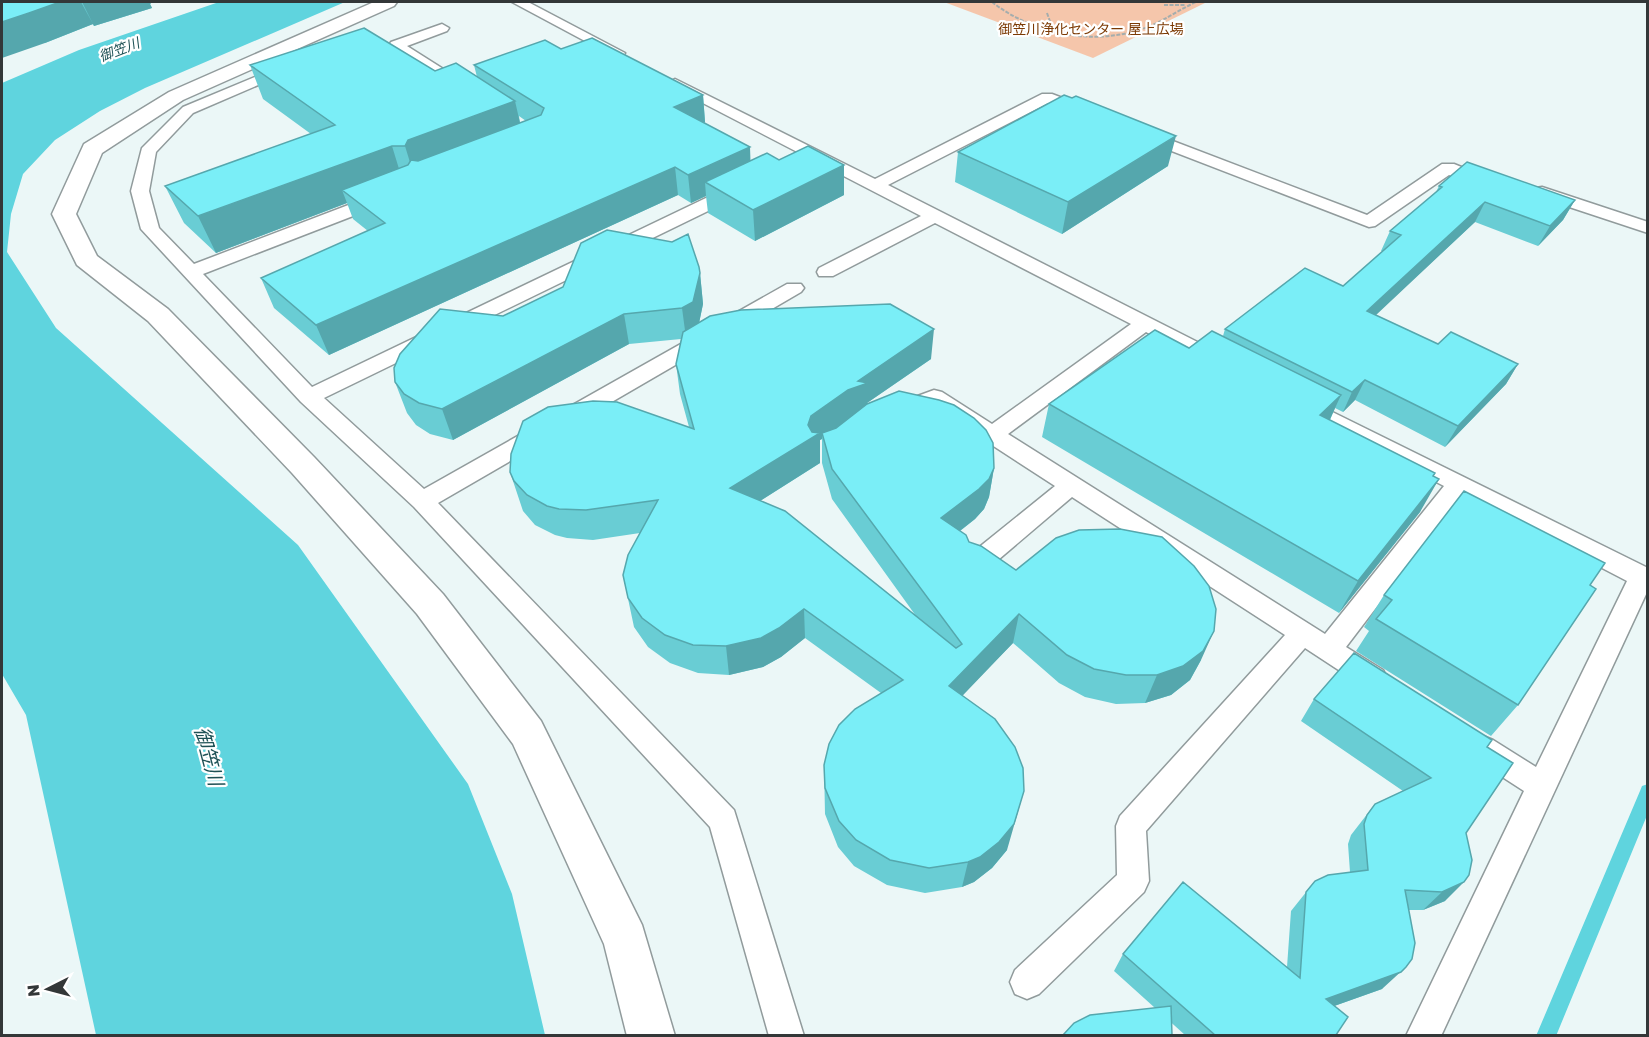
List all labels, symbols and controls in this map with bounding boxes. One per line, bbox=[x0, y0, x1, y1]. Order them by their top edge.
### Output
park label: 御笠川浄化センター 屋上広場 bbox=[998, 20, 1184, 37]
water label: 御笠川 bbox=[96, 33, 144, 64]
water label: 御笠川 bbox=[191, 724, 230, 790]
north arrow bbox=[18, 959, 78, 1019]
text: N bbox=[23, 983, 44, 998]

